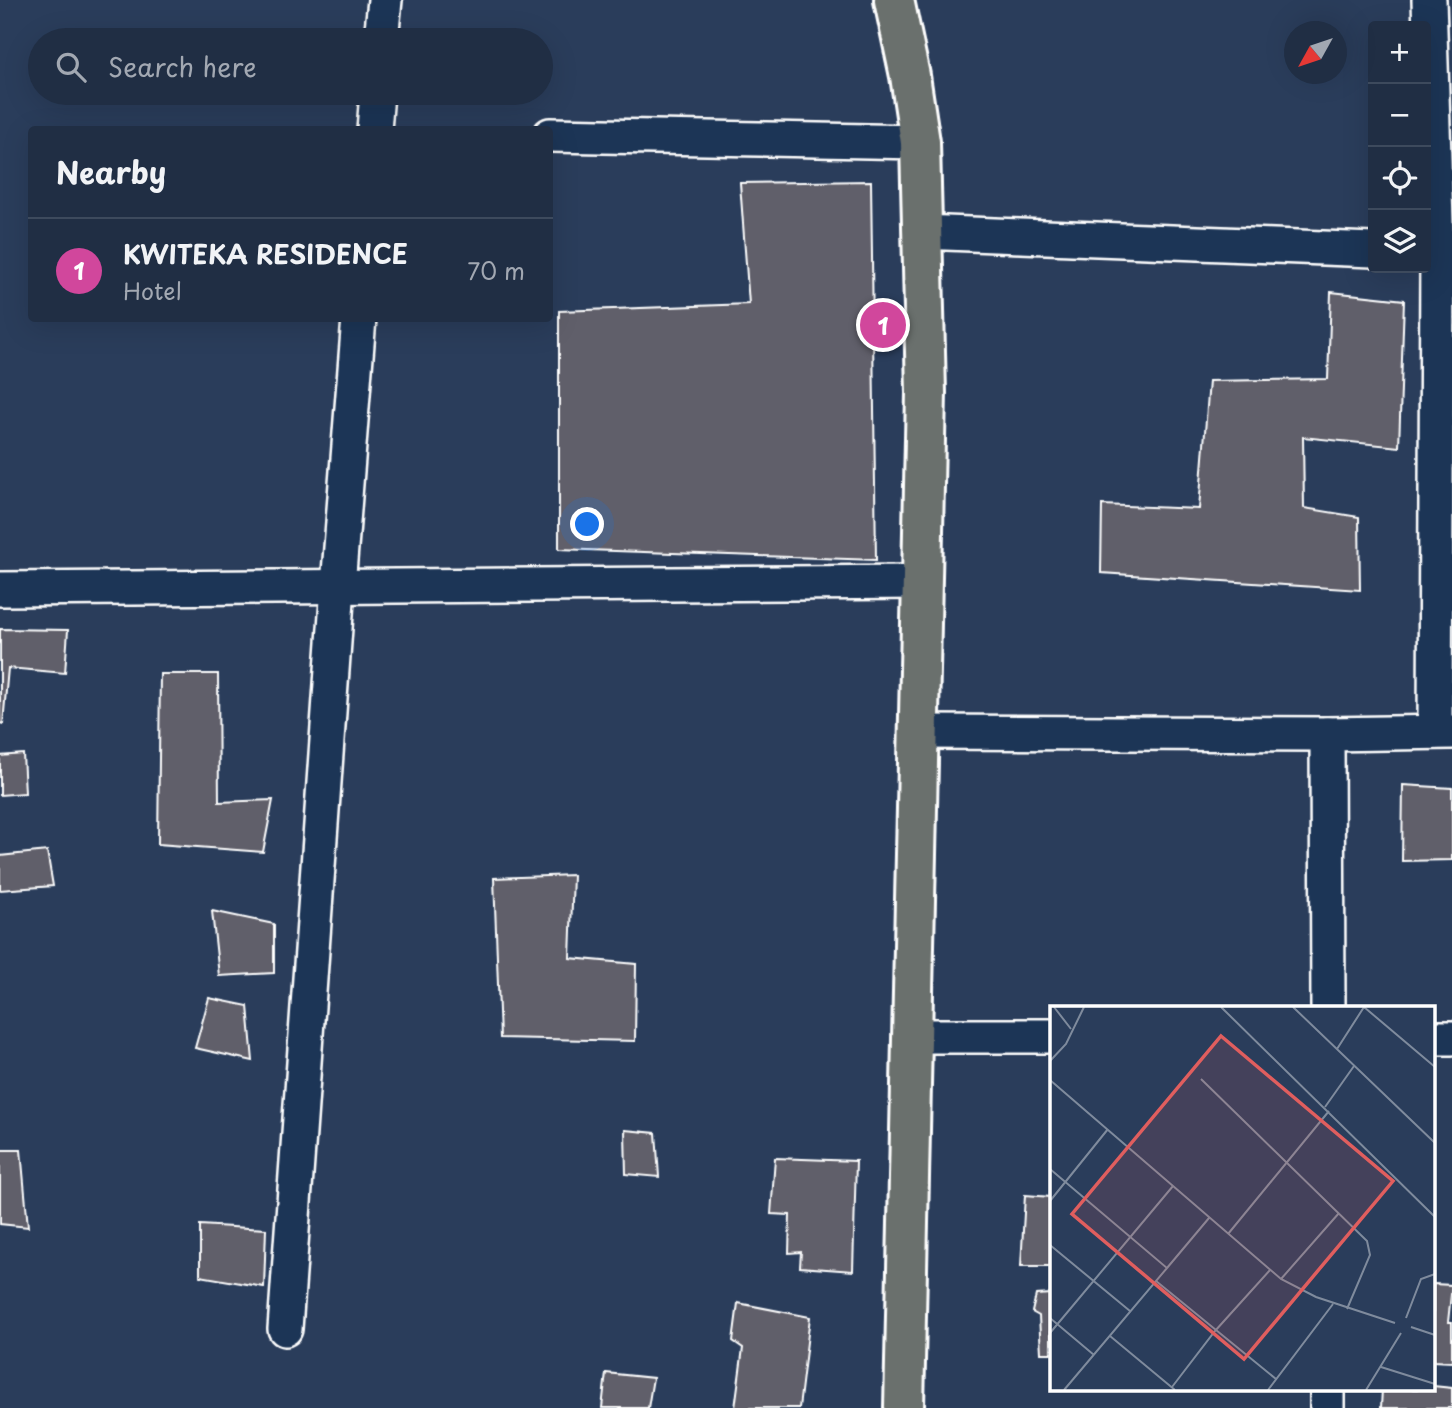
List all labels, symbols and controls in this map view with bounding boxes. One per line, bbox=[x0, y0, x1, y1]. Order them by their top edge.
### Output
north arrow bbox=[1284, 21, 1347, 84]
map controls bbox=[1368, 21, 1431, 273]
button: + bbox=[1368, 21, 1431, 84]
search box bbox=[28, 28, 553, 105]
text: Search here bbox=[108, 47, 257, 86]
icon: search bbox=[52, 48, 90, 86]
button: − bbox=[1368, 84, 1431, 147]
button: locate bbox=[1368, 147, 1431, 210]
text: Nearby bbox=[56, 149, 166, 194]
button: layers bbox=[1368, 210, 1431, 273]
text: KWITEKA RESIDENCE bbox=[123, 234, 408, 273]
text: 1 bbox=[74, 253, 85, 288]
text: 70 m bbox=[467, 253, 525, 288]
text: Hotel bbox=[123, 273, 182, 308]
pin: 1 bbox=[860, 299, 906, 351]
your location bbox=[570, 507, 604, 541]
inset map bbox=[1050, 1006, 1434, 1390]

